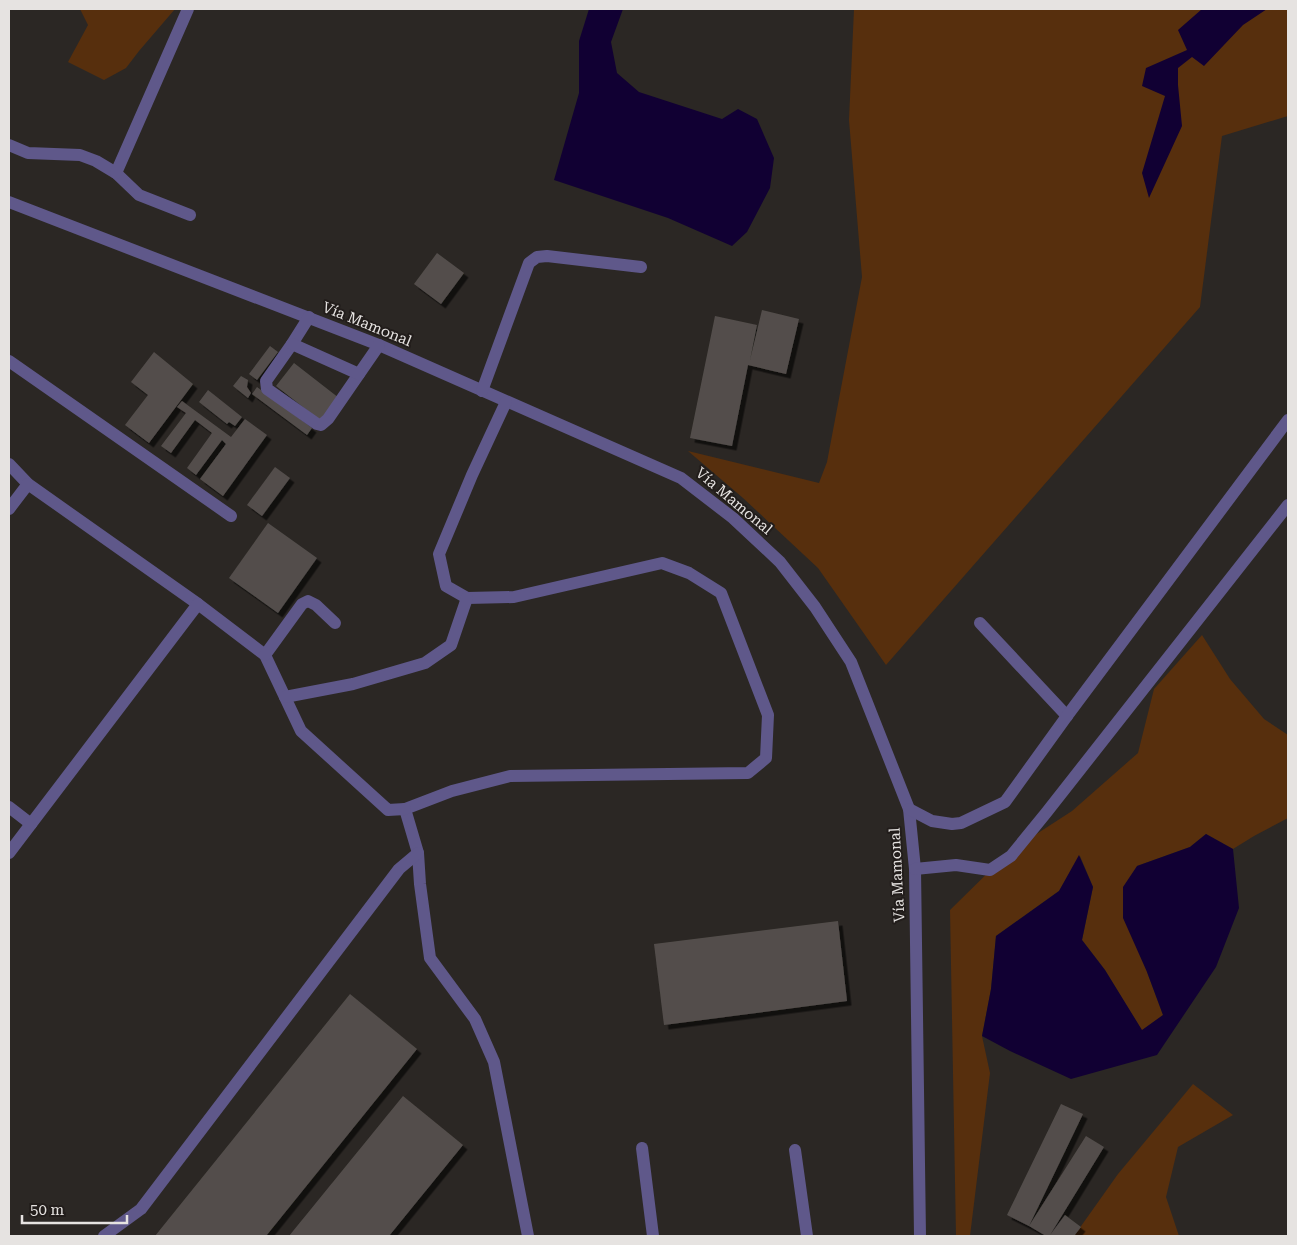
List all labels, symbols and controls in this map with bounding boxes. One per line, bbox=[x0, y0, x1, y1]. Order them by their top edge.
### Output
street label: Vía Mamonal bbox=[320, 298, 415, 350]
street label: Vía Mamonal bbox=[692, 464, 776, 539]
street label: Vía Mamonal bbox=[886, 827, 908, 923]
scale bar bbox=[22, 1192, 128, 1224]
text: 50 m bbox=[30, 1201, 65, 1219]

